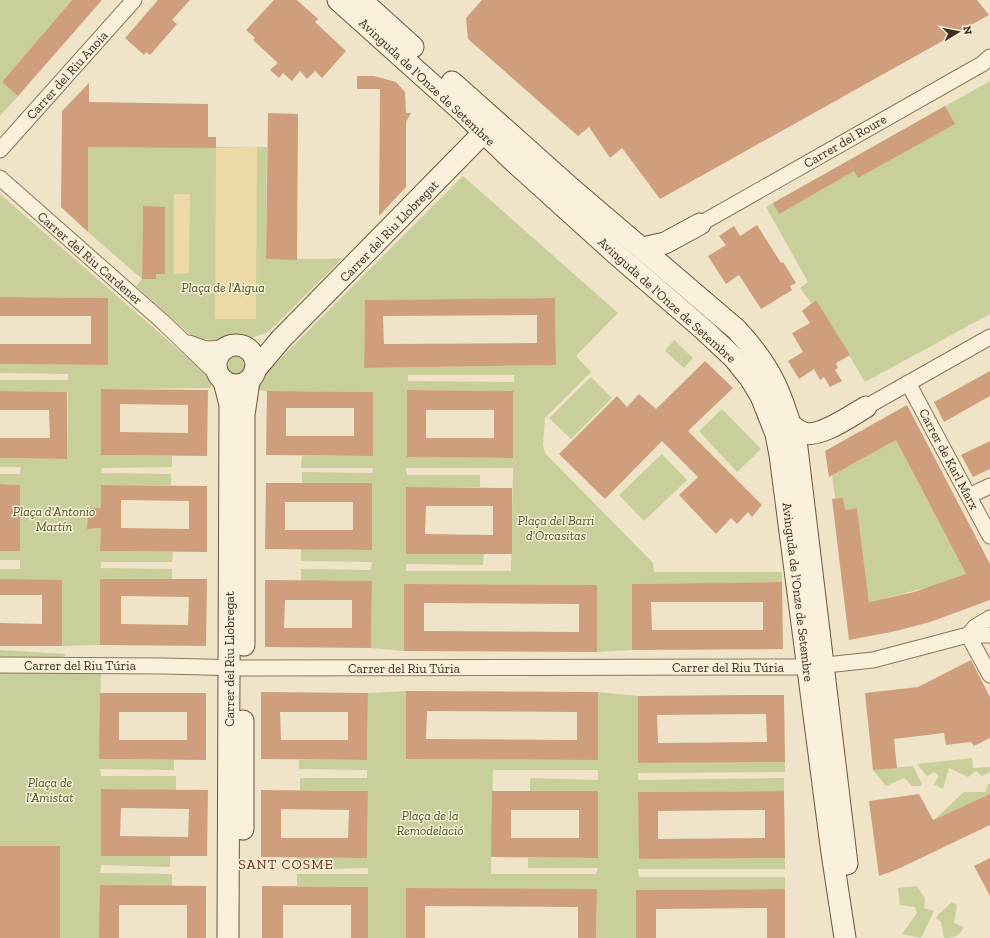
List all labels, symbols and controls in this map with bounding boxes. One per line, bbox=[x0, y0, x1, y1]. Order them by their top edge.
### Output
north arrow bbox=[938, 12, 978, 52]
street label: Avinguda de l'Onze de Setembre bbox=[356, 15, 498, 149]
text: N bbox=[960, 25, 975, 36]
street label: Carrer del Riu Anoia bbox=[23, 27, 111, 122]
street label: Carrer del Roure bbox=[801, 111, 889, 171]
street label: Carrer del Riu Llobregat bbox=[337, 177, 442, 285]
street label: Carrer del Riu Cardener bbox=[35, 208, 145, 308]
street label: Avinguda de l'Onze de Setembre bbox=[595, 234, 739, 366]
park label: Plaça de l'Aigua bbox=[181, 280, 265, 295]
street label: Carrer de Karl Marx bbox=[916, 406, 982, 512]
street label: Avinguda de l'Onze de Setembre bbox=[780, 502, 816, 682]
park label: Plaça d'Antonio Martín bbox=[13, 504, 95, 534]
park label: Plaça del Barri d'Orcasitas bbox=[518, 513, 594, 543]
street label: Carrer del Riu Llobregat bbox=[222, 591, 237, 727]
street label: Carrer del Riu Túria bbox=[24, 658, 137, 673]
street label: Carrer del Riu Túria bbox=[672, 660, 785, 675]
street label: Carrer del Riu Túria bbox=[348, 661, 461, 676]
park label: Plaça de l'Amistat bbox=[26, 775, 74, 805]
park label: Plaça de la Remodelació bbox=[396, 808, 464, 838]
district label: SANT COSME bbox=[238, 856, 334, 873]

